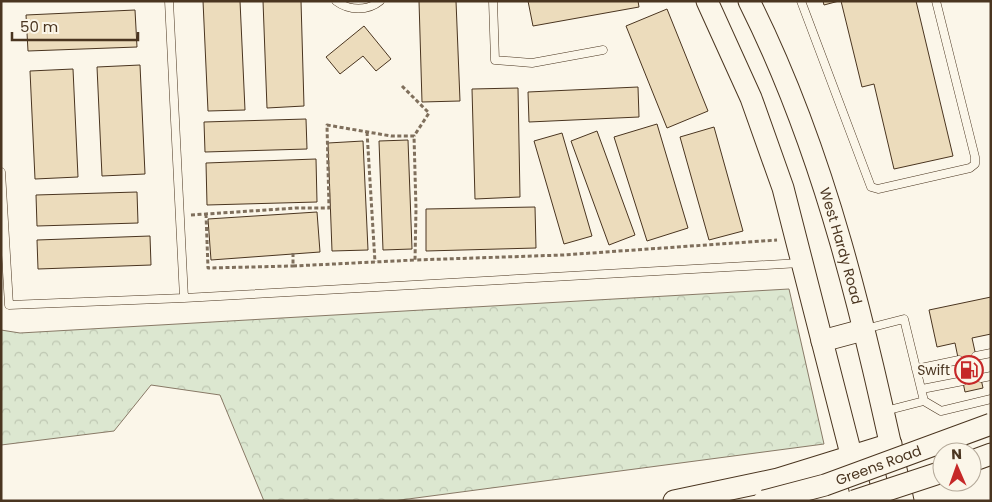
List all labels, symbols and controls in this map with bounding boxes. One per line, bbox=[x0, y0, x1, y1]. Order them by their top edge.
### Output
scale bar bbox=[12, 10, 139, 42]
text: 50 m bbox=[20, 16, 58, 37]
street label: West Hardy Road bbox=[815, 185, 867, 306]
fuel station icon: Swift bbox=[954, 355, 984, 385]
place label: Swift bbox=[917, 360, 950, 380]
street label: Greens Road bbox=[833, 440, 924, 490]
north arrow bbox=[932, 442, 982, 492]
text: N bbox=[951, 444, 962, 464]

